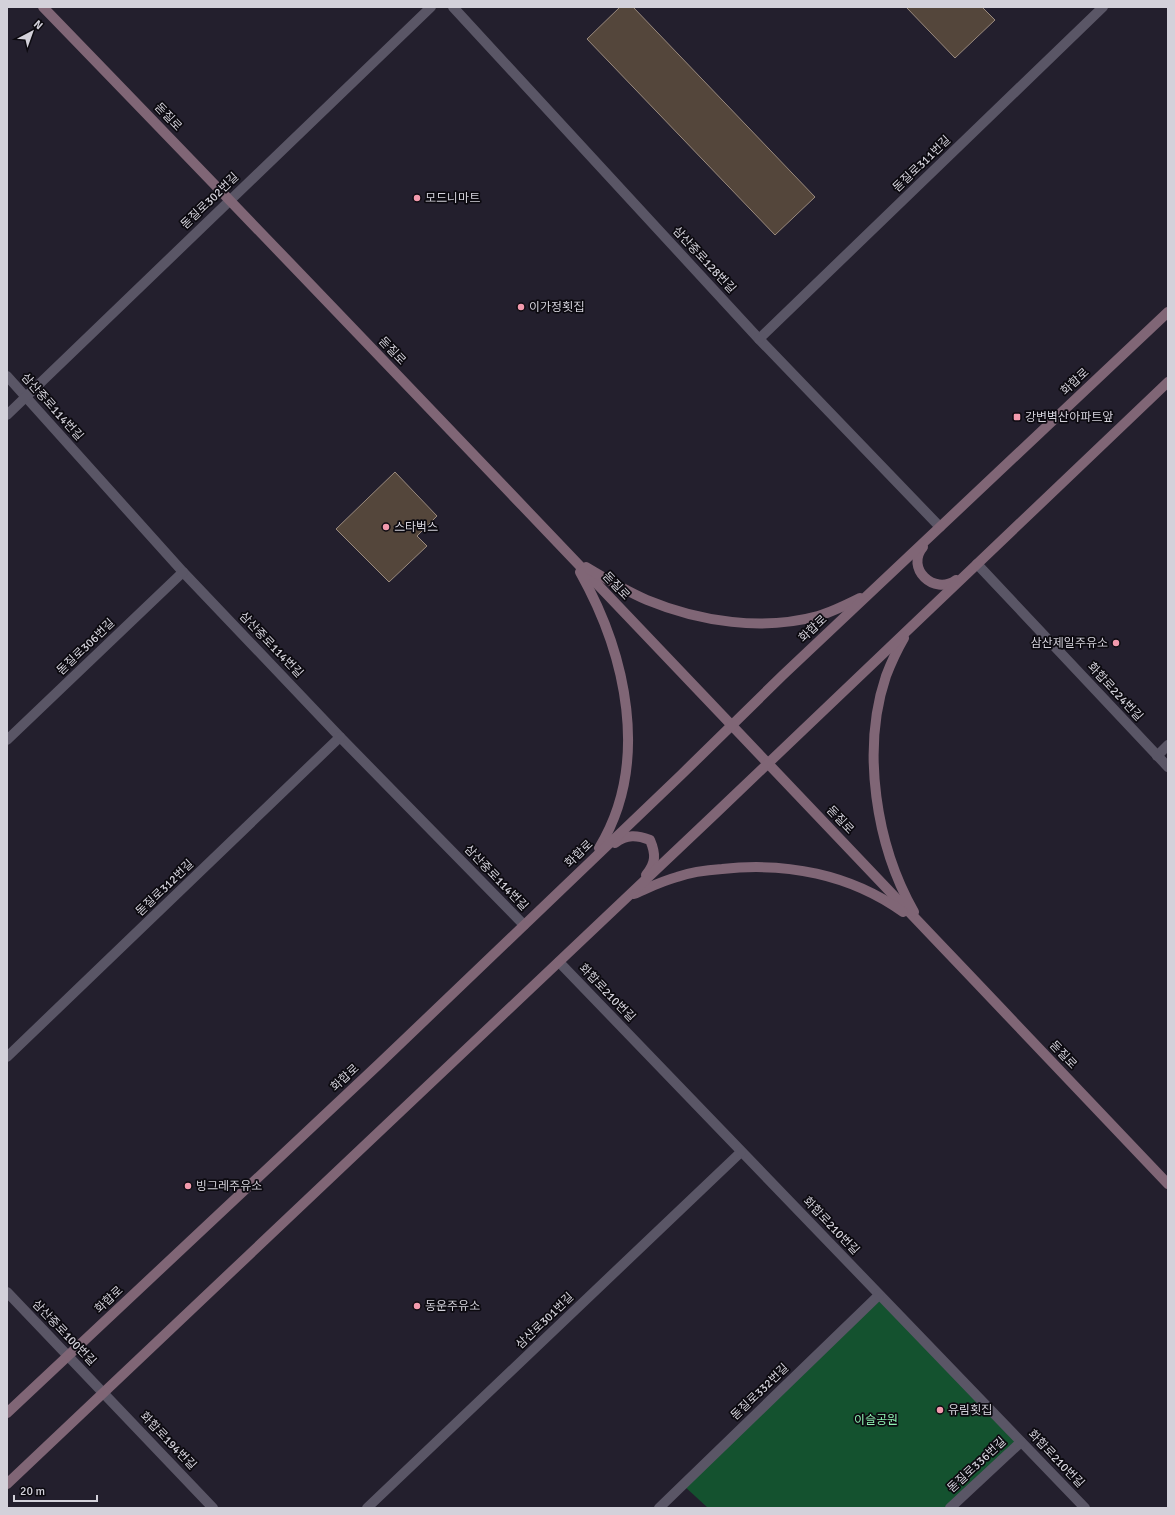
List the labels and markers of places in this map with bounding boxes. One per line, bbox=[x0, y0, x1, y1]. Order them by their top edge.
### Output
place label: 모드니마트 bbox=[425, 191, 480, 206]
marker: 모드니마트 bbox=[412, 193, 422, 203]
place label: 이가정횟집 bbox=[529, 300, 584, 315]
marker: 이가정횟집 bbox=[516, 302, 526, 312]
place label: 강변벽산아파트앞 bbox=[1025, 410, 1113, 425]
marker: 강변벽산아파트앞 bbox=[1012, 412, 1022, 422]
place label: 스타벅스 bbox=[394, 520, 438, 535]
marker: 스타벅스 bbox=[381, 522, 391, 532]
place label: 삼산제일주유소 bbox=[1031, 636, 1108, 651]
marker: 삼산제일주유소 bbox=[1111, 638, 1121, 648]
place label: 빙그레주유소 bbox=[196, 1179, 262, 1194]
marker: 빙그레주유소 bbox=[183, 1181, 193, 1191]
place label: 동운주유소 bbox=[425, 1299, 480, 1314]
marker: 동운주유소 bbox=[412, 1301, 422, 1311]
place label: 유림횟집 bbox=[948, 1403, 992, 1418]
marker: 유림횟집 bbox=[935, 1405, 945, 1415]

